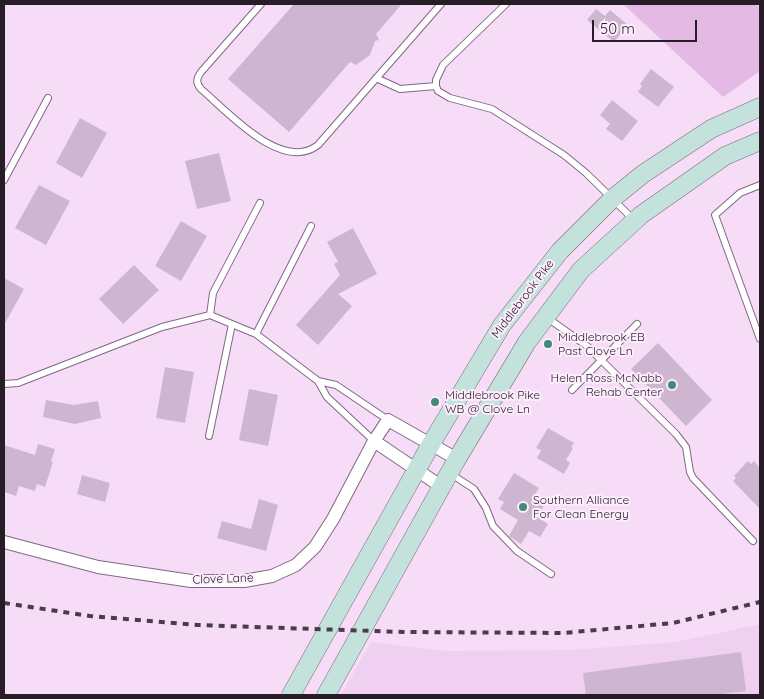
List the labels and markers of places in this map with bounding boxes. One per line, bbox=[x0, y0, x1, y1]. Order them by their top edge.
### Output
place label: Middlebrook EB Past Clove Ln bbox=[558, 330, 645, 358]
marker: Middlebrook EB Past Clove Ln bbox=[542, 338, 554, 350]
place label: Helen Ross McNabb Rehab Center bbox=[550, 371, 662, 399]
marker: Helen Ross McNabb Rehab Center bbox=[666, 379, 678, 391]
place label: Middlebrook Pike WB @ Clove Ln bbox=[445, 388, 540, 416]
marker: Middlebrook Pike WB @ Clove Ln bbox=[429, 396, 441, 408]
place label: Southern Alliance For Clean Energy bbox=[533, 493, 629, 521]
marker: Southern Alliance For Clean Energy bbox=[517, 501, 529, 513]

